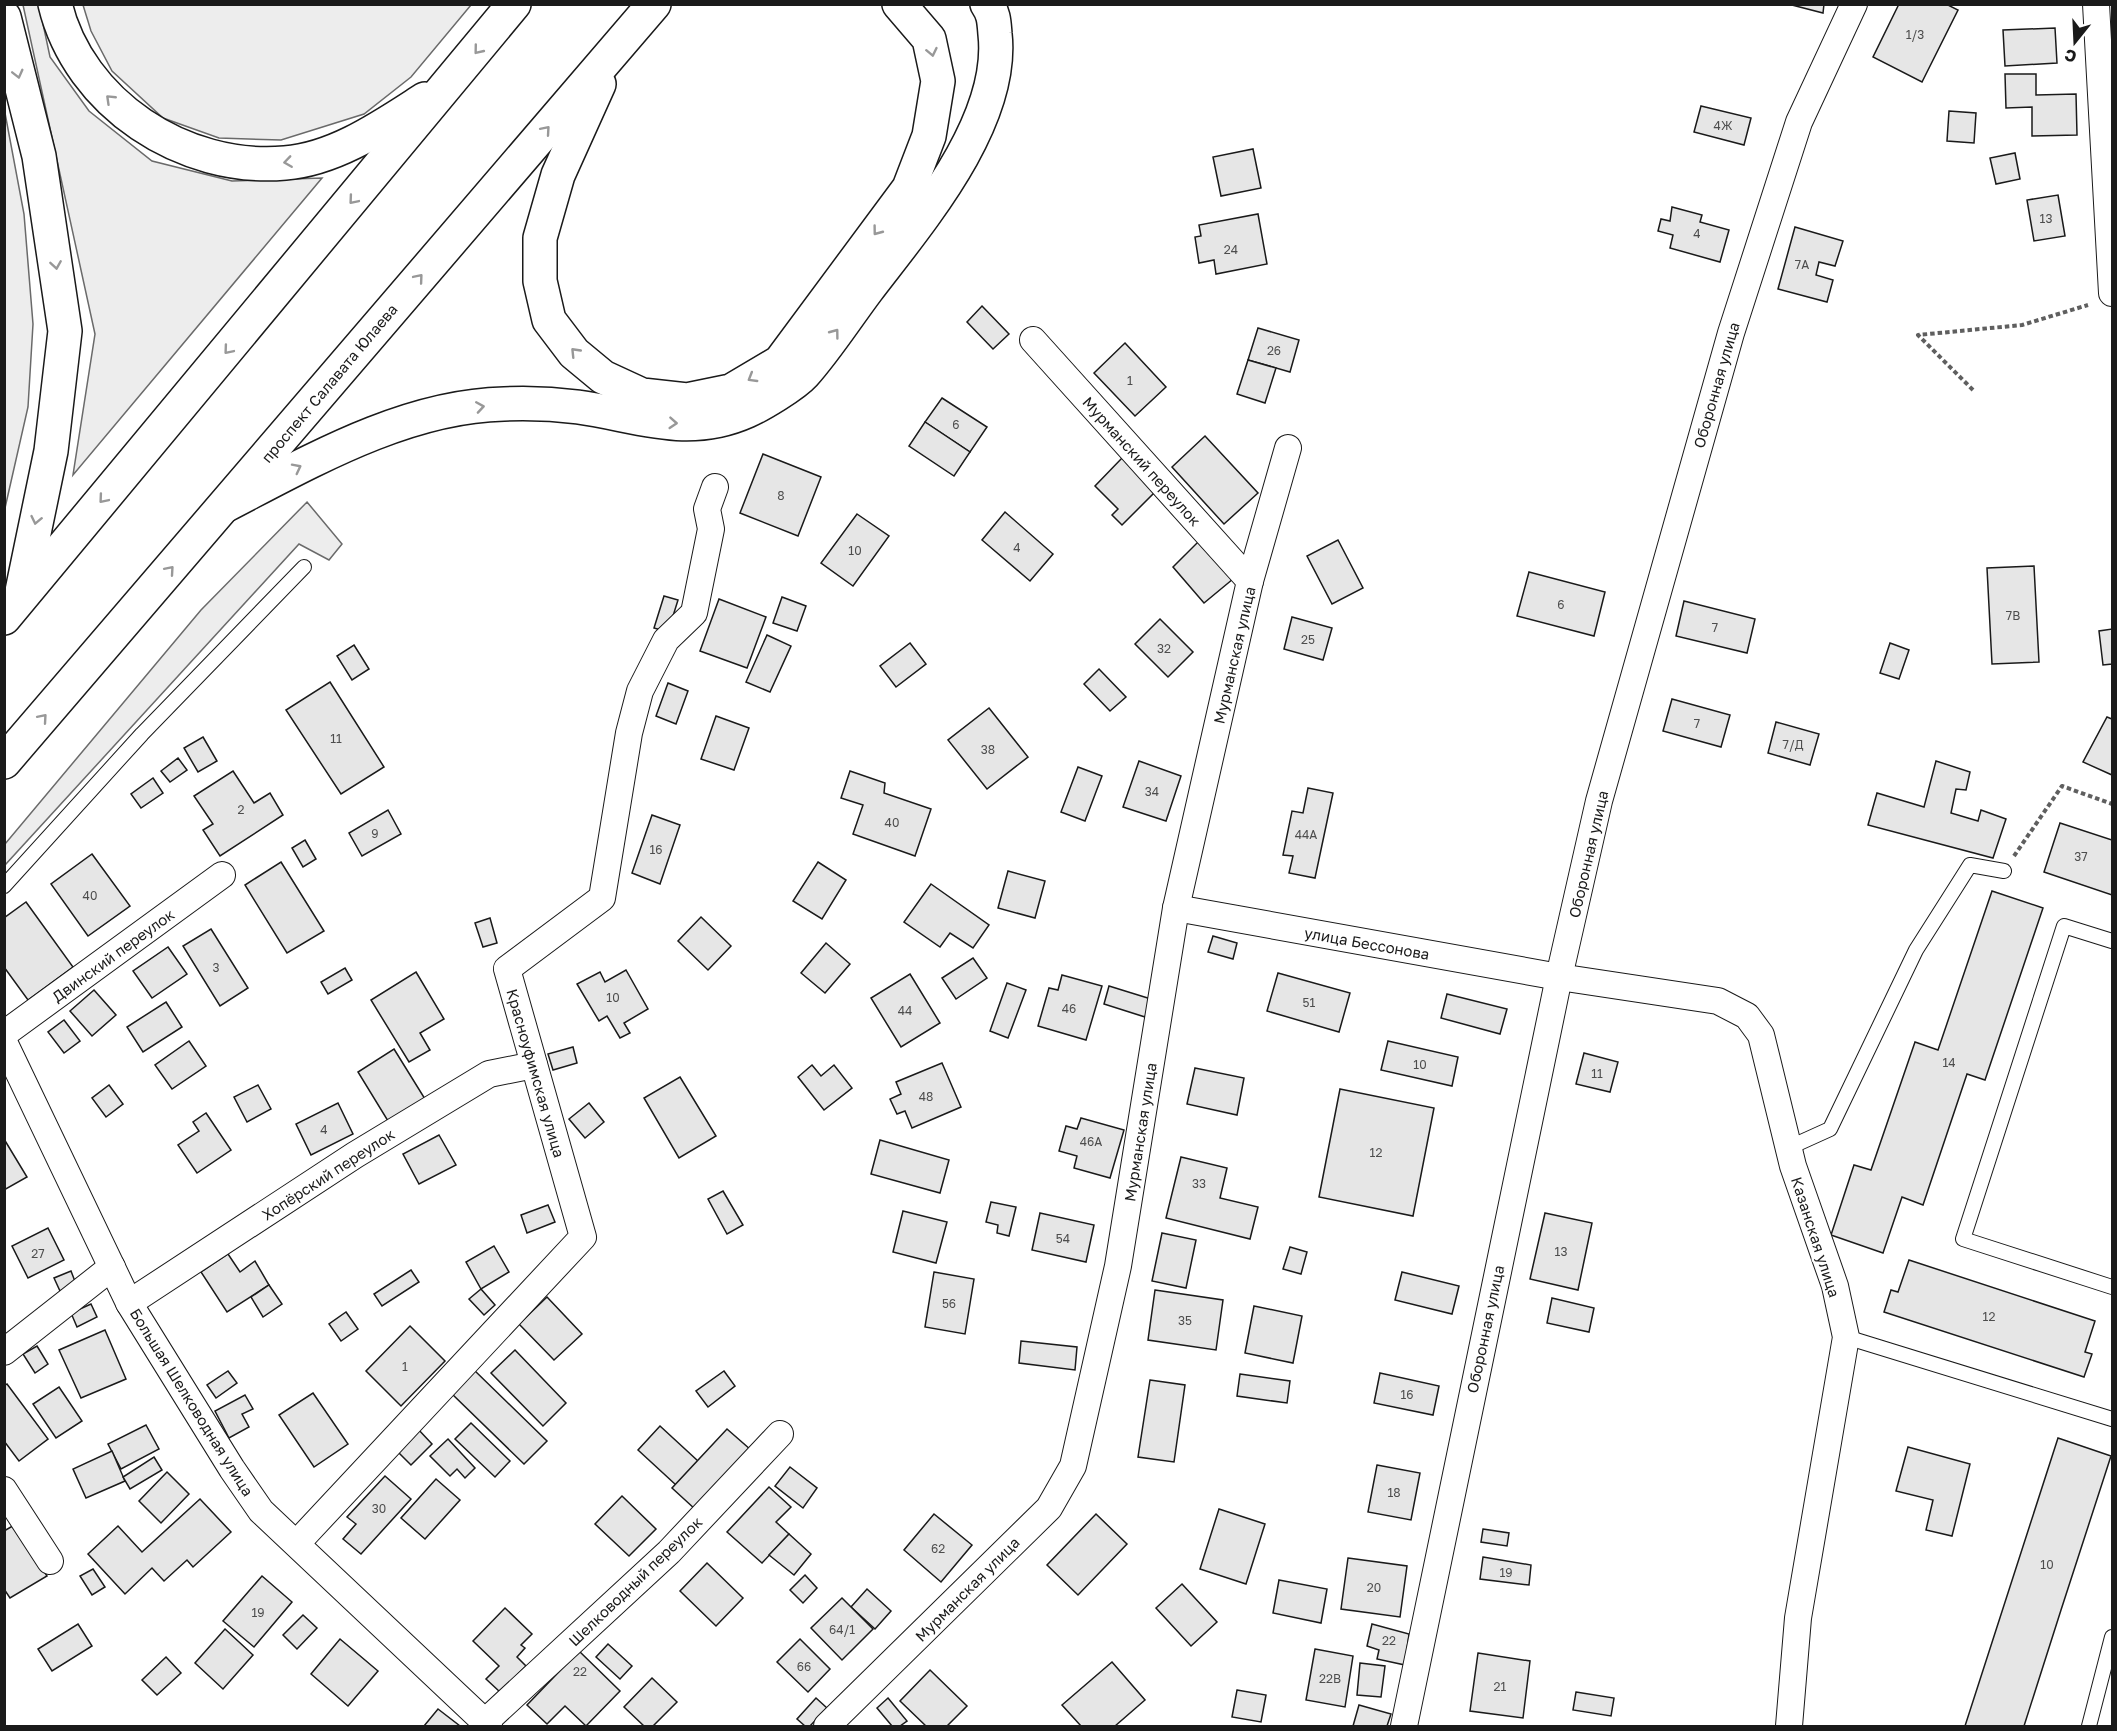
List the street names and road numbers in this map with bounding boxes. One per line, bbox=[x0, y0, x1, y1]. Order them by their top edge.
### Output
street label: проспект Салавата Юлаева bbox=[257, 300, 401, 466]
street label: Оборонная улица bbox=[1689, 320, 1743, 450]
street label: Мурманский переулок bbox=[1079, 393, 1205, 530]
street label: Мурманская улица bbox=[1209, 585, 1259, 725]
street label: Оборонная улица bbox=[1565, 789, 1611, 919]
street label: Двинский переулок bbox=[48, 904, 178, 1005]
street label: улица Бессонова bbox=[1303, 923, 1431, 963]
street label: Красноуфимская улица bbox=[503, 987, 569, 1159]
street label: Мурманская улица bbox=[1120, 1061, 1160, 1203]
street label: Хопёрский переулок bbox=[258, 1124, 398, 1224]
street label: Казанская улица bbox=[1788, 1174, 1844, 1300]
street label: Оборонная улица bbox=[1463, 1263, 1507, 1395]
street label: Большая Шелководная улица bbox=[127, 1305, 257, 1499]
street label: Шелководный переулок bbox=[565, 1512, 706, 1649]
street label: Мурманская улица bbox=[911, 1533, 1023, 1645]

